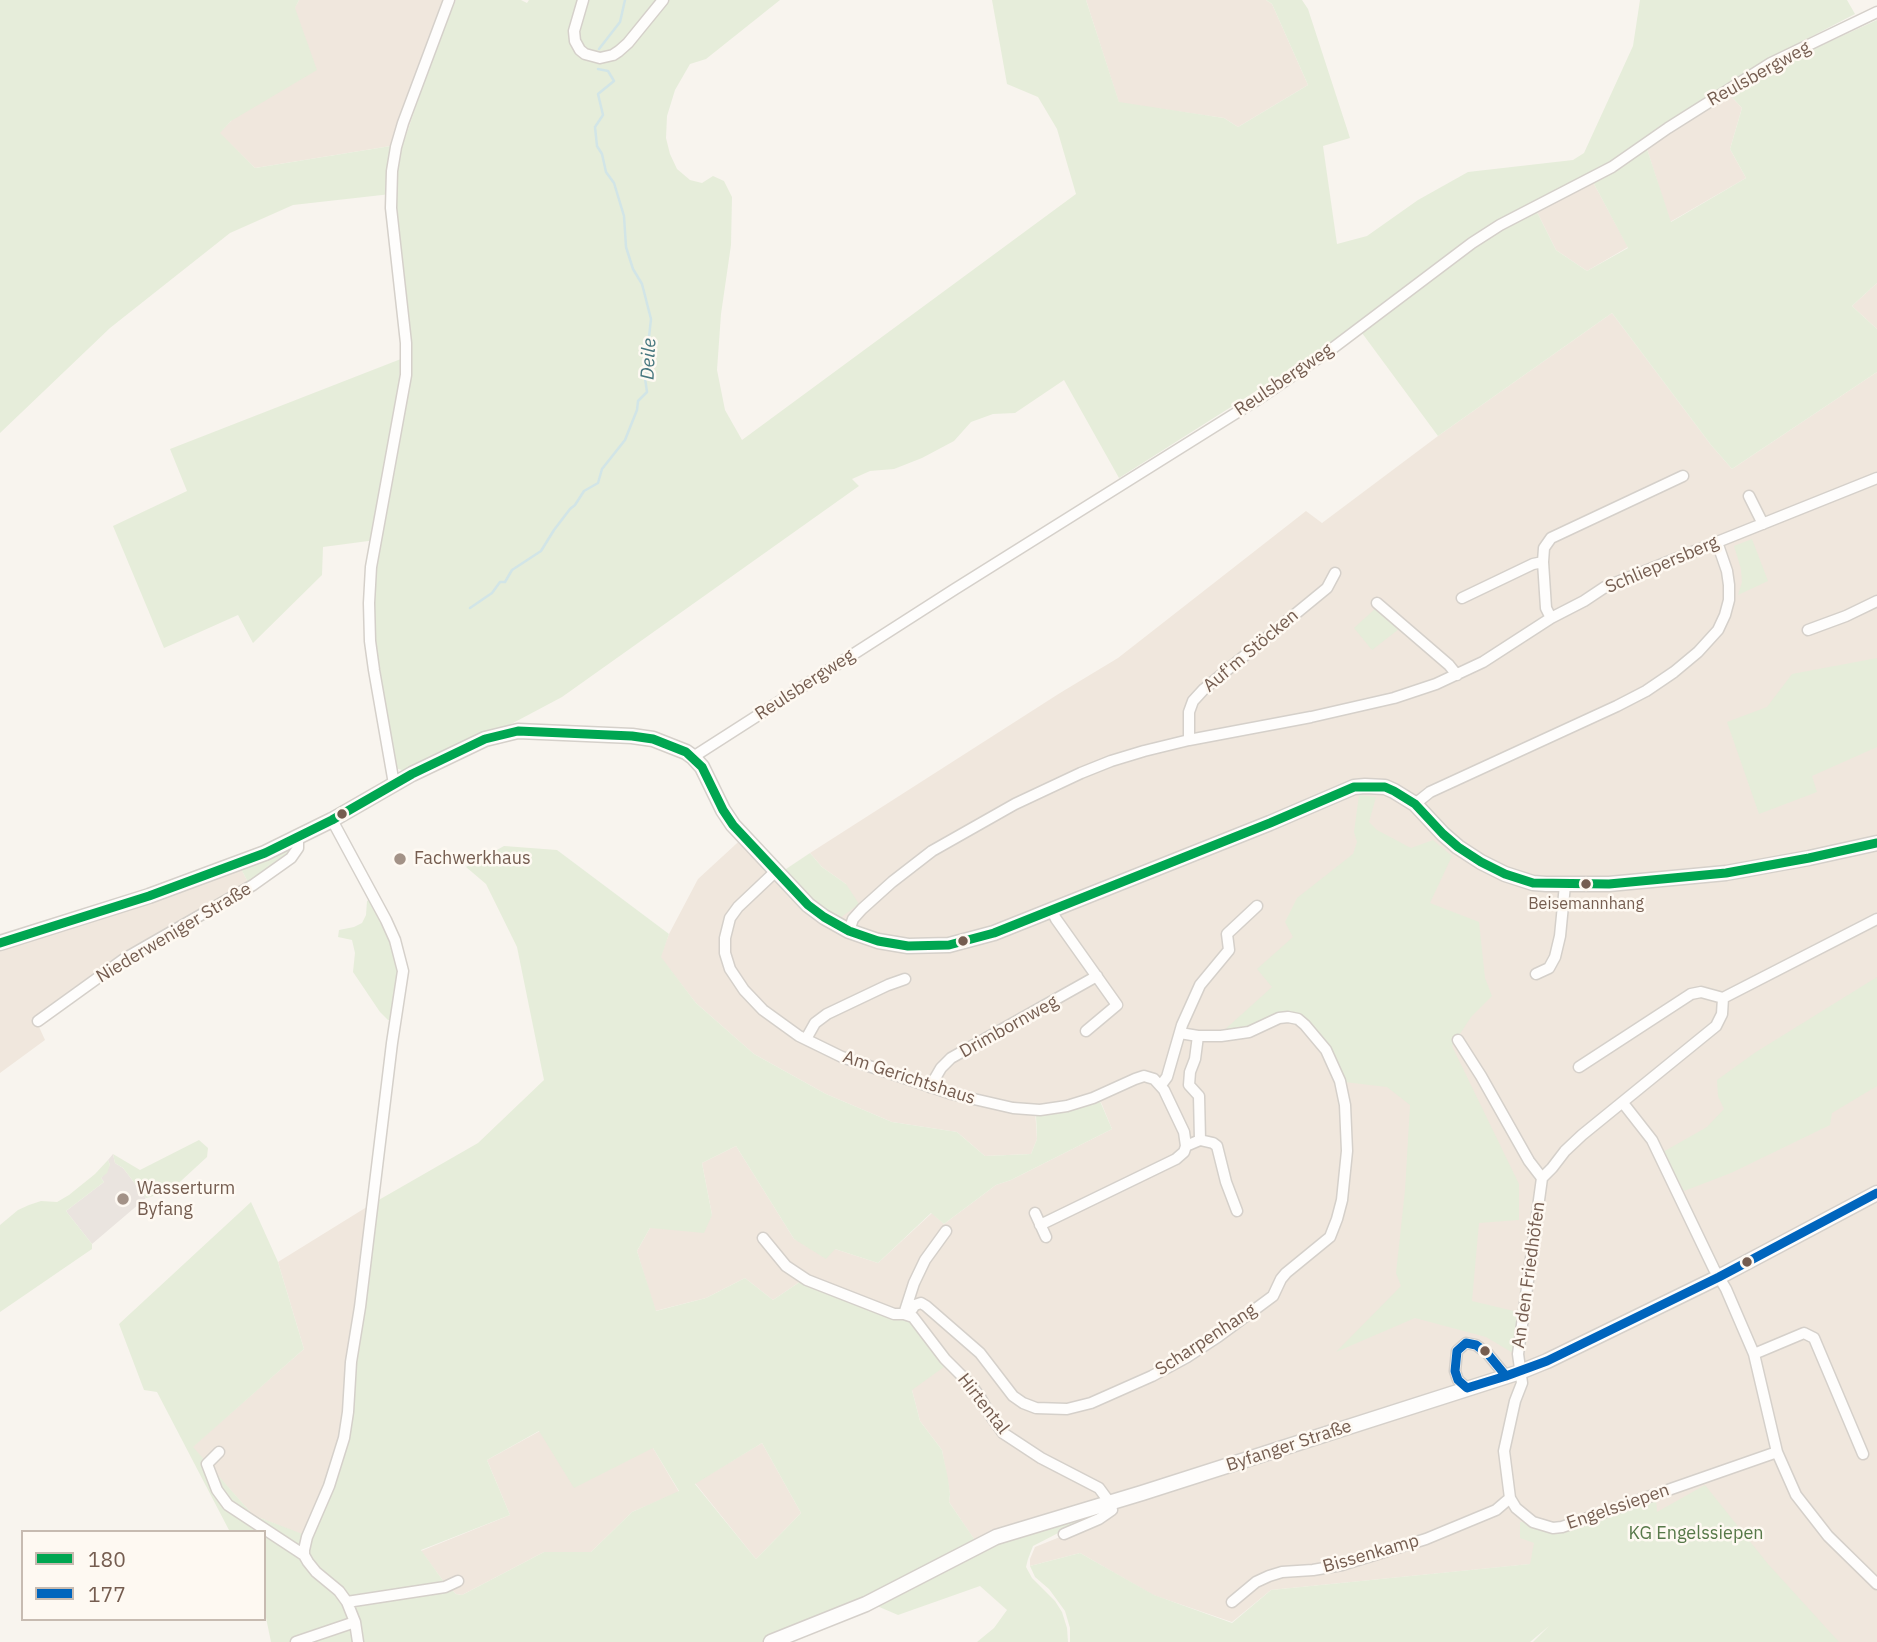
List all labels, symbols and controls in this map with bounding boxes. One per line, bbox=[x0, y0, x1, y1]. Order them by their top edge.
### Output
street label: Reulsbergweg bbox=[1704, 37, 1814, 111]
water label: Deile bbox=[637, 338, 661, 380]
street label: Reulsbergweg bbox=[1231, 339, 1337, 421]
street label: Schliepersberg bbox=[1602, 531, 1722, 599]
street label: Auf'm Stöcken bbox=[1199, 605, 1303, 697]
street label: Reulsbergweg bbox=[751, 645, 859, 725]
unlabelled marker bbox=[335, 807, 349, 821]
place label: Fachwerkhaus bbox=[414, 848, 531, 870]
marker: Fachwerkhaus bbox=[392, 851, 408, 867]
marker: Beisemannhang bbox=[1579, 877, 1593, 891]
street label: Niederweniger Straße bbox=[93, 878, 255, 988]
place label: Beisemannhang bbox=[1528, 894, 1644, 914]
unlabelled marker bbox=[956, 934, 970, 948]
street label: Drimbornweg bbox=[956, 991, 1062, 1063]
street label: Am Gerichtshaus bbox=[840, 1046, 978, 1110]
place label: Wasserturm Byfang bbox=[137, 1178, 235, 1220]
marker: Wasserturm Byfang bbox=[115, 1191, 131, 1207]
street label: An den Friedhöfen bbox=[1508, 1200, 1550, 1350]
unlabelled marker bbox=[1740, 1255, 1754, 1269]
street label: Scharpenhang bbox=[1151, 1299, 1261, 1381]
unlabelled marker bbox=[1478, 1344, 1492, 1358]
street label: Hirtental bbox=[953, 1369, 1013, 1439]
street label: Byfanger Straße bbox=[1223, 1416, 1355, 1476]
street label: Engelssiepen bbox=[1564, 1479, 1672, 1535]
park label: KG Engelssiepen bbox=[1629, 1523, 1763, 1545]
legend bbox=[21, 1530, 266, 1621]
street label: Bissenkamp bbox=[1320, 1530, 1422, 1578]
text: 180 bbox=[88, 1545, 126, 1573]
text: 177 bbox=[88, 1580, 126, 1608]

